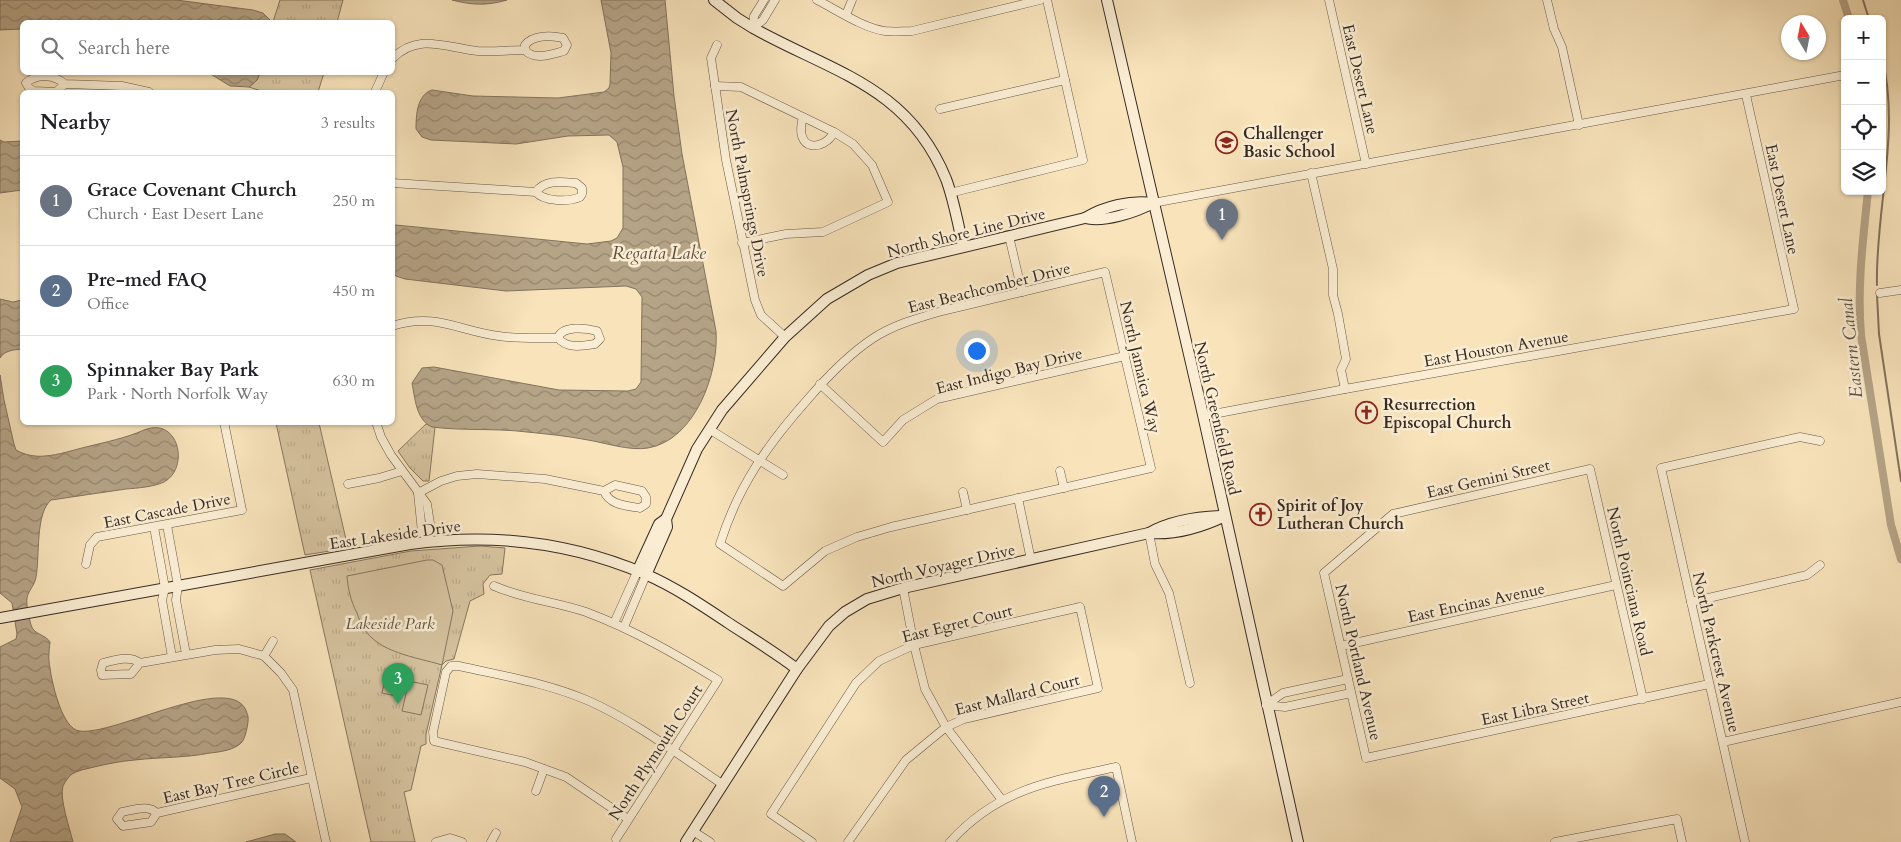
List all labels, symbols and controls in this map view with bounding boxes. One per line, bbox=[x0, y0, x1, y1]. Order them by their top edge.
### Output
north arrow bbox=[1781, 15, 1826, 60]
map controls bbox=[1841, 15, 1886, 195]
button: + bbox=[1841, 15, 1886, 60]
search box bbox=[20, 20, 395, 75]
street label: East Desert Lane bbox=[1337, 22, 1383, 137]
icon: search bbox=[38, 34, 66, 62]
text: Search here bbox=[78, 35, 170, 61]
button: − bbox=[1841, 60, 1886, 105]
button: locate bbox=[1841, 105, 1886, 150]
street label: North Palmsprings Drive bbox=[720, 107, 774, 279]
text: Nearby bbox=[40, 108, 111, 137]
text: 3 results bbox=[321, 112, 375, 134]
place label: Challenger Basic School bbox=[1243, 123, 1335, 163]
school or university icon: Challenger Basic School bbox=[1215, 130, 1239, 154]
street label: East Desert Lane bbox=[1760, 142, 1804, 257]
button: layers bbox=[1841, 150, 1886, 195]
text: Grace Covenant Church bbox=[87, 177, 297, 203]
text: 1 bbox=[52, 190, 60, 212]
text: 250 m bbox=[333, 190, 375, 212]
pin: 1 bbox=[1206, 199, 1238, 240]
text: Church · East Desert Lane bbox=[87, 203, 264, 225]
street label: North Shore Line Drive bbox=[885, 203, 1048, 263]
water label: Regatta Lake bbox=[612, 241, 707, 266]
street label: East Beachcomber Drive bbox=[906, 257, 1073, 319]
text: Pre-med FAQ bbox=[87, 267, 207, 293]
text: 2 bbox=[52, 280, 60, 302]
text: 450 m bbox=[333, 280, 375, 302]
text: Office bbox=[87, 293, 129, 315]
water label: Eastern Canal bbox=[1834, 296, 1869, 399]
street label: North Jamaica Way bbox=[1114, 299, 1166, 436]
street label: East Houston Avenue bbox=[1422, 325, 1570, 373]
your location bbox=[964, 338, 990, 364]
street label: North Greenfield Road bbox=[1189, 339, 1245, 498]
street label: East Indigo Bay Drive bbox=[934, 342, 1085, 400]
text: Spinnaker Bay Park bbox=[87, 357, 259, 383]
text: 3 bbox=[52, 370, 60, 392]
text: 630 m bbox=[333, 370, 375, 392]
text: Park · North Norfolk Way bbox=[87, 383, 268, 405]
place label: Resurrection Episcopal Church bbox=[1383, 394, 1512, 434]
church icon: Resurrection Episcopal Church bbox=[1355, 401, 1379, 425]
street label: East Gemini Street bbox=[1424, 454, 1552, 504]
street label: East Cascade Drive bbox=[102, 488, 233, 534]
place label: Spirit of Joy Lutheran Church bbox=[1277, 495, 1404, 535]
church icon: Spirit of Joy Lutheran Church bbox=[1249, 502, 1273, 526]
street label: North Poinciana Road bbox=[1601, 505, 1657, 658]
street label: East Lakeside Drive bbox=[328, 515, 462, 555]
street label: North Voyager Drive bbox=[869, 539, 1017, 593]
street label: North Parkcrest Avenue bbox=[1687, 570, 1745, 735]
street label: East Encinas Avenue bbox=[1406, 578, 1547, 628]
street label: North Portland Avenue bbox=[1329, 582, 1387, 743]
street label: East Egret Court bbox=[900, 600, 1015, 648]
park label: Lakeside Park bbox=[345, 613, 435, 635]
pin: 3 bbox=[382, 663, 414, 704]
street label: East Mallard Court bbox=[953, 669, 1082, 721]
street label: North Plymouth Court bbox=[604, 680, 708, 825]
street label: East Libra Street bbox=[1479, 687, 1591, 731]
street label: East Bay Tree Circle bbox=[161, 757, 302, 809]
pin: 2 bbox=[1088, 776, 1120, 817]

